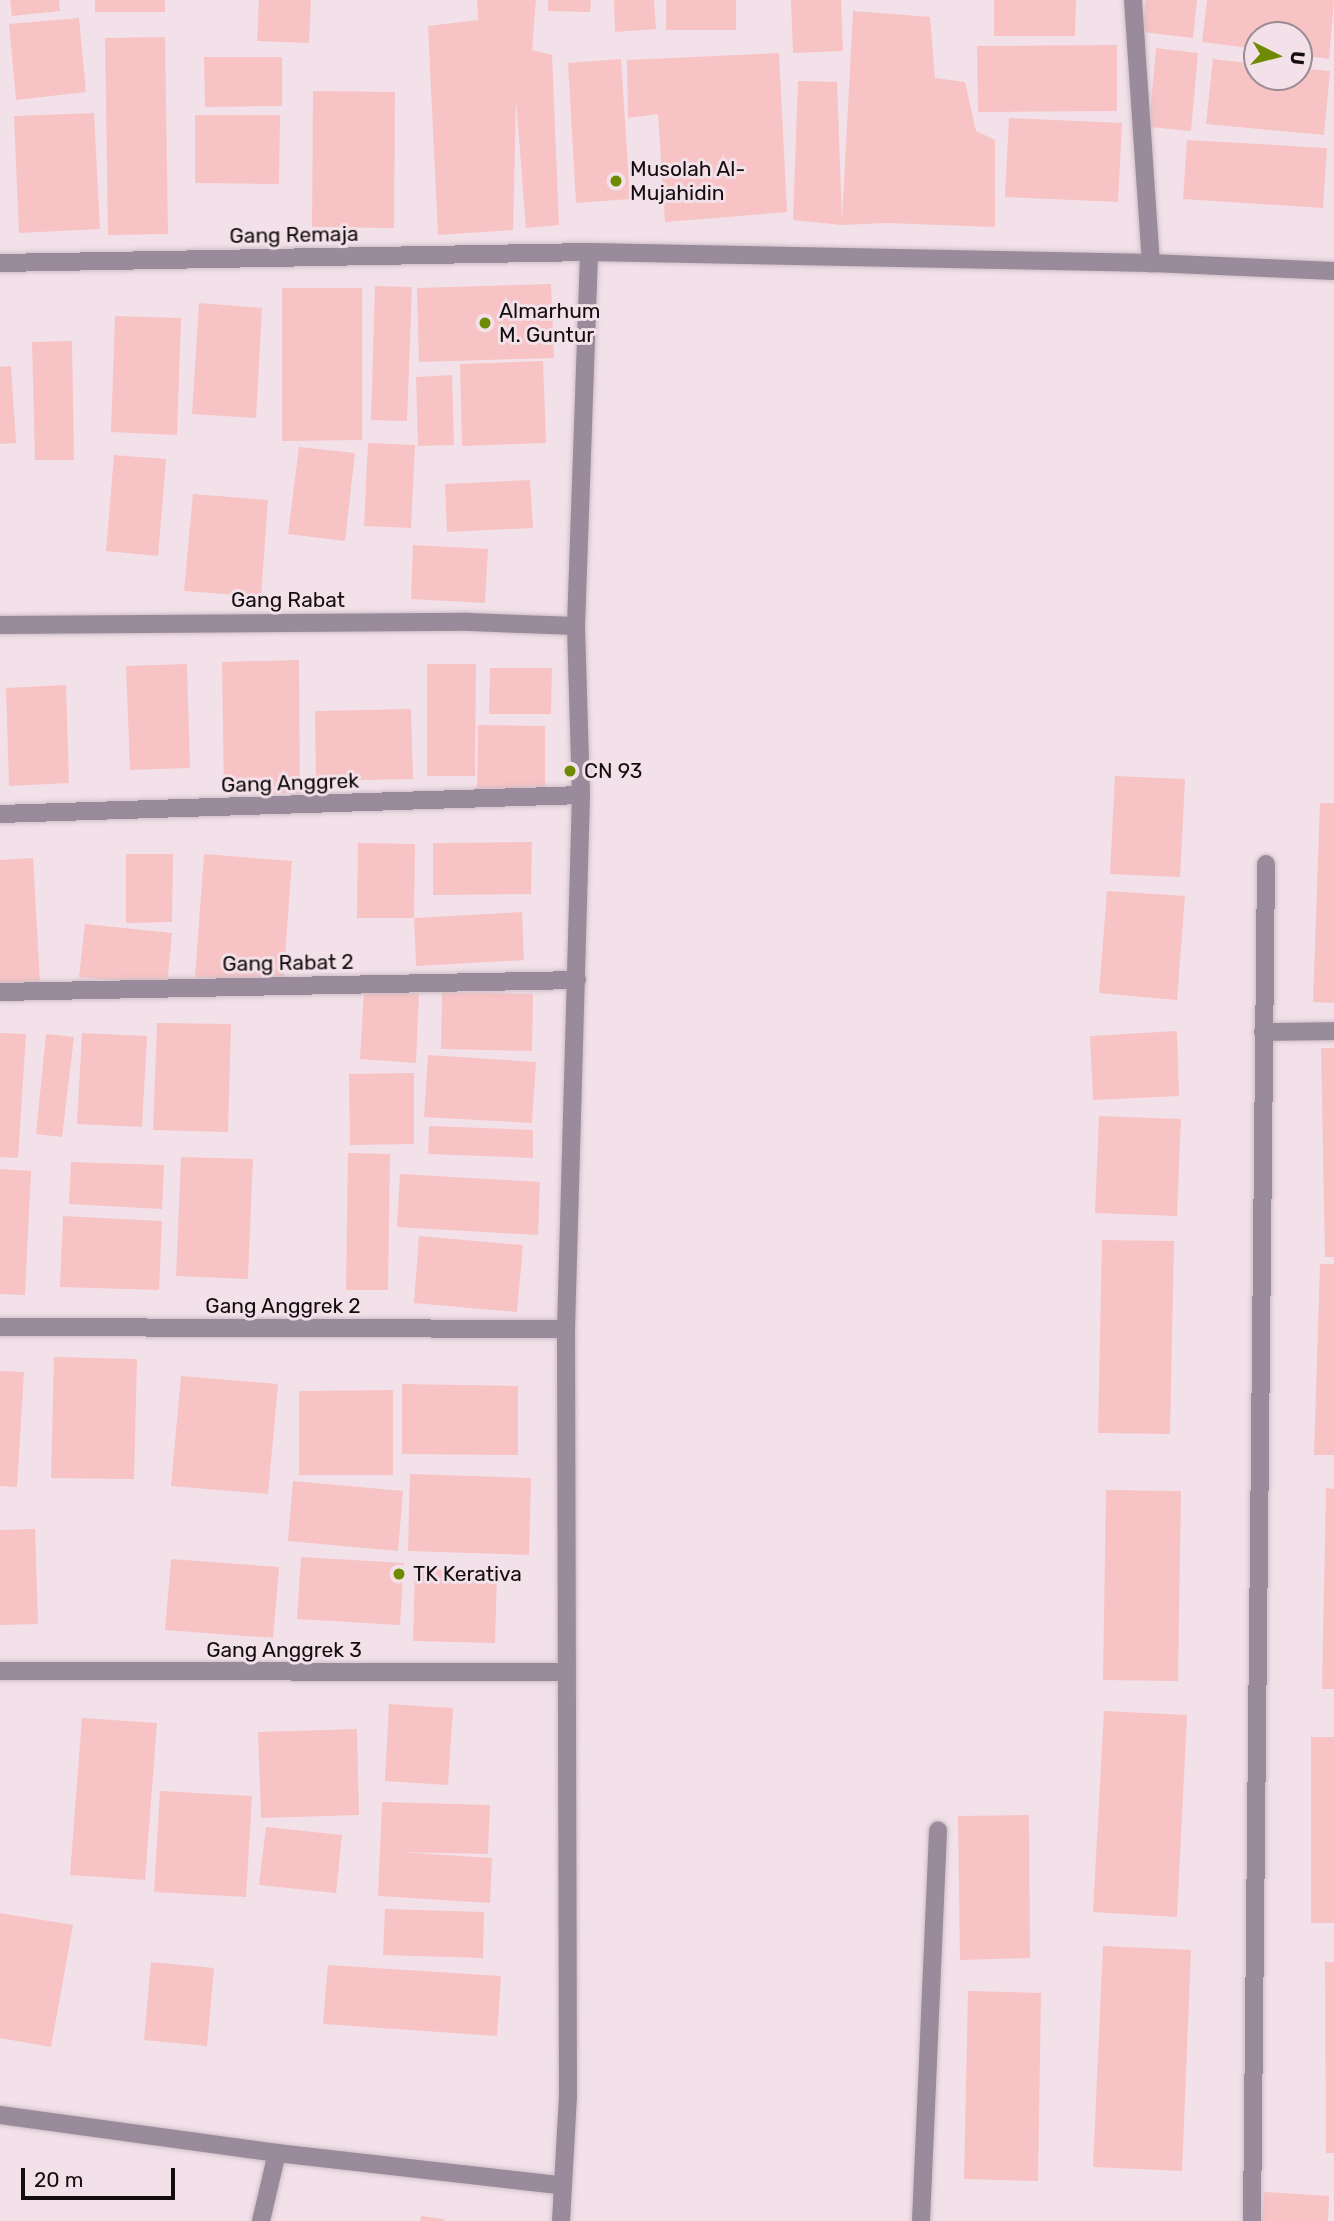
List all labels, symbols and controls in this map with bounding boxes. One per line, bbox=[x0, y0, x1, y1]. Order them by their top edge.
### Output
north arrow bbox=[1243, 21, 1313, 91]
text: U bbox=[1285, 50, 1310, 66]
place label: Musolah Al- Mujahidin bbox=[630, 156, 746, 206]
marker: Musolah Al- Mujahidin bbox=[608, 173, 624, 189]
street label: Gang Remaja bbox=[229, 221, 359, 249]
place label: Almarhum M. Guntur bbox=[499, 298, 601, 348]
marker: Almarhum M. Guntur bbox=[477, 315, 493, 331]
street label: Gang Rabat bbox=[231, 587, 345, 613]
place label: CN 93 bbox=[584, 758, 642, 784]
marker: CN 93 bbox=[562, 763, 578, 779]
street label: Gang Anggrek bbox=[220, 768, 360, 798]
street label: Gang Rabat 2 bbox=[222, 949, 354, 977]
street label: Gang Anggrek 2 bbox=[205, 1293, 361, 1319]
place label: TK Kerativa bbox=[413, 1561, 522, 1587]
marker: TK Kerativa bbox=[391, 1566, 407, 1582]
street label: Gang Anggrek 3 bbox=[206, 1637, 362, 1663]
scale bar bbox=[24, 2154, 178, 2198]
text: 20 m bbox=[34, 2167, 83, 2192]

